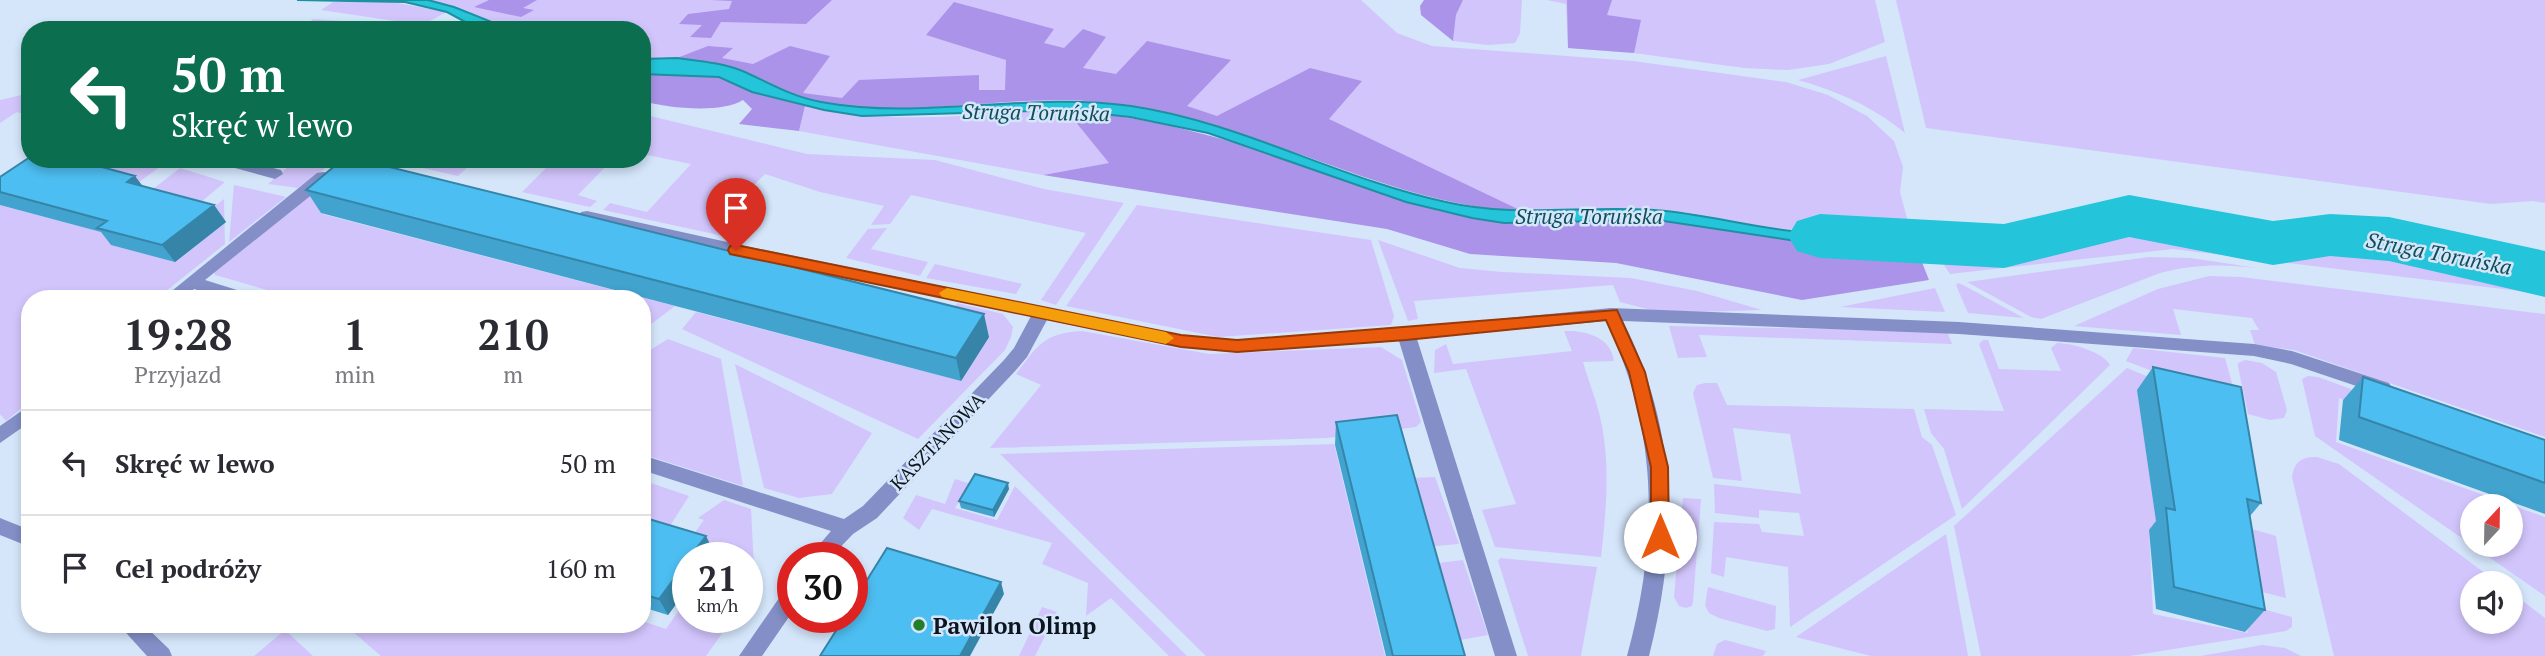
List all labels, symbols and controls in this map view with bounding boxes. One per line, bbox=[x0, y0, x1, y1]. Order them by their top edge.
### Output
text: 50 m bbox=[171, 41, 285, 106]
icon: left bbox=[56, 49, 147, 140]
water label: Struga Toruńska bbox=[962, 97, 1110, 127]
text: Skręć w lewo bbox=[171, 104, 353, 146]
pin bbox=[706, 178, 766, 250]
icon: arrive bbox=[717, 189, 755, 227]
water label: Struga Toruńska bbox=[1515, 202, 1663, 230]
water label: Struga Toruńska bbox=[2364, 225, 2514, 281]
text: 19:28 bbox=[123, 306, 233, 362]
text: 1 bbox=[343, 306, 367, 362]
text: 210 bbox=[478, 306, 549, 362]
text: Przyjazd bbox=[134, 359, 222, 390]
text: min bbox=[335, 359, 375, 390]
text: m bbox=[503, 359, 523, 390]
street label: KASZTANOWA bbox=[884, 387, 990, 495]
icon: left bbox=[56, 444, 94, 482]
text: Skręć w lewo bbox=[115, 446, 275, 480]
text: 50 m bbox=[560, 446, 616, 480]
north arrow bbox=[2460, 494, 2524, 556]
map controls bbox=[2460, 494, 2523, 634]
position arrow bbox=[1623, 500, 1697, 574]
speed limit sign: 30 bbox=[777, 542, 868, 633]
icon: arrive bbox=[56, 549, 94, 587]
text: Cel podróży bbox=[115, 551, 261, 585]
text: 160 m bbox=[546, 551, 616, 585]
text: 21 bbox=[698, 555, 737, 601]
button: sound bbox=[2460, 571, 2523, 634]
text: km/h bbox=[697, 593, 738, 617]
place label: Pawilon Olimp bbox=[933, 610, 1096, 641]
marker: Pawilon Olimp bbox=[911, 617, 927, 633]

